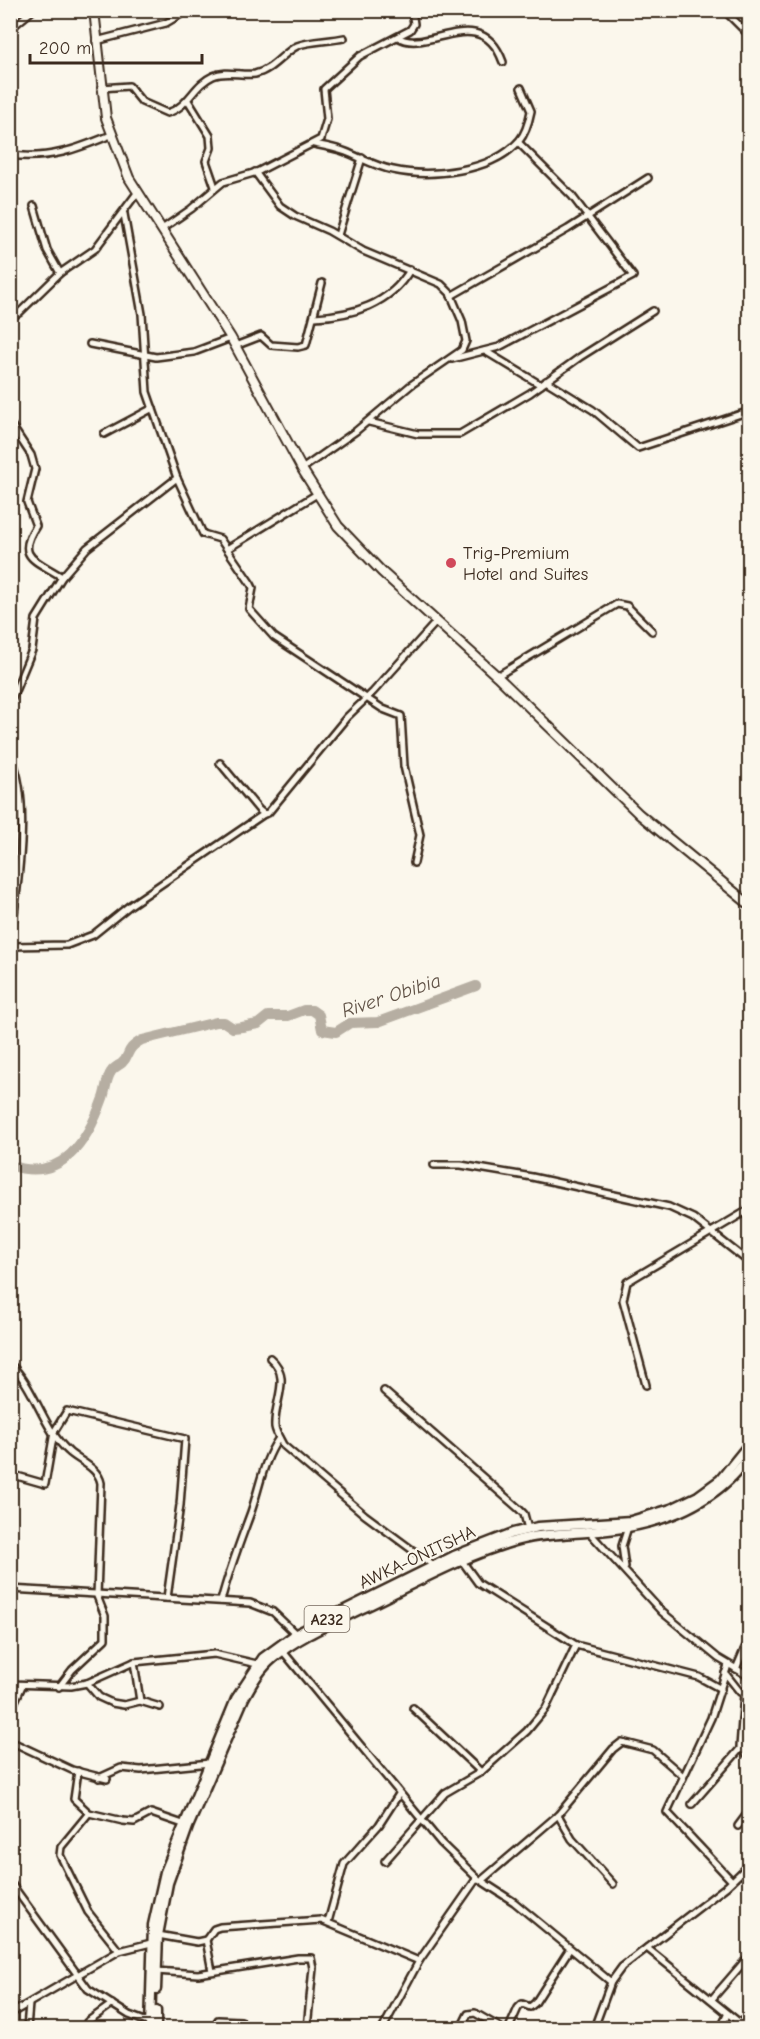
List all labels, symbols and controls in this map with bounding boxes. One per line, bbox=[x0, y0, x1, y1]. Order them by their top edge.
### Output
scale bar bbox=[30, 27, 202, 65]
text: 200 m bbox=[39, 38, 91, 59]
place label: Trig-Premium Hotel and Suites bbox=[463, 543, 588, 585]
marker: Trig-Premium Hotel and Suites bbox=[444, 556, 458, 570]
water label: River Obibia bbox=[339, 969, 444, 1022]
street label: AWKA-ONITSHA bbox=[356, 1521, 479, 1594]
road number: A232 bbox=[304, 1606, 350, 1632]

